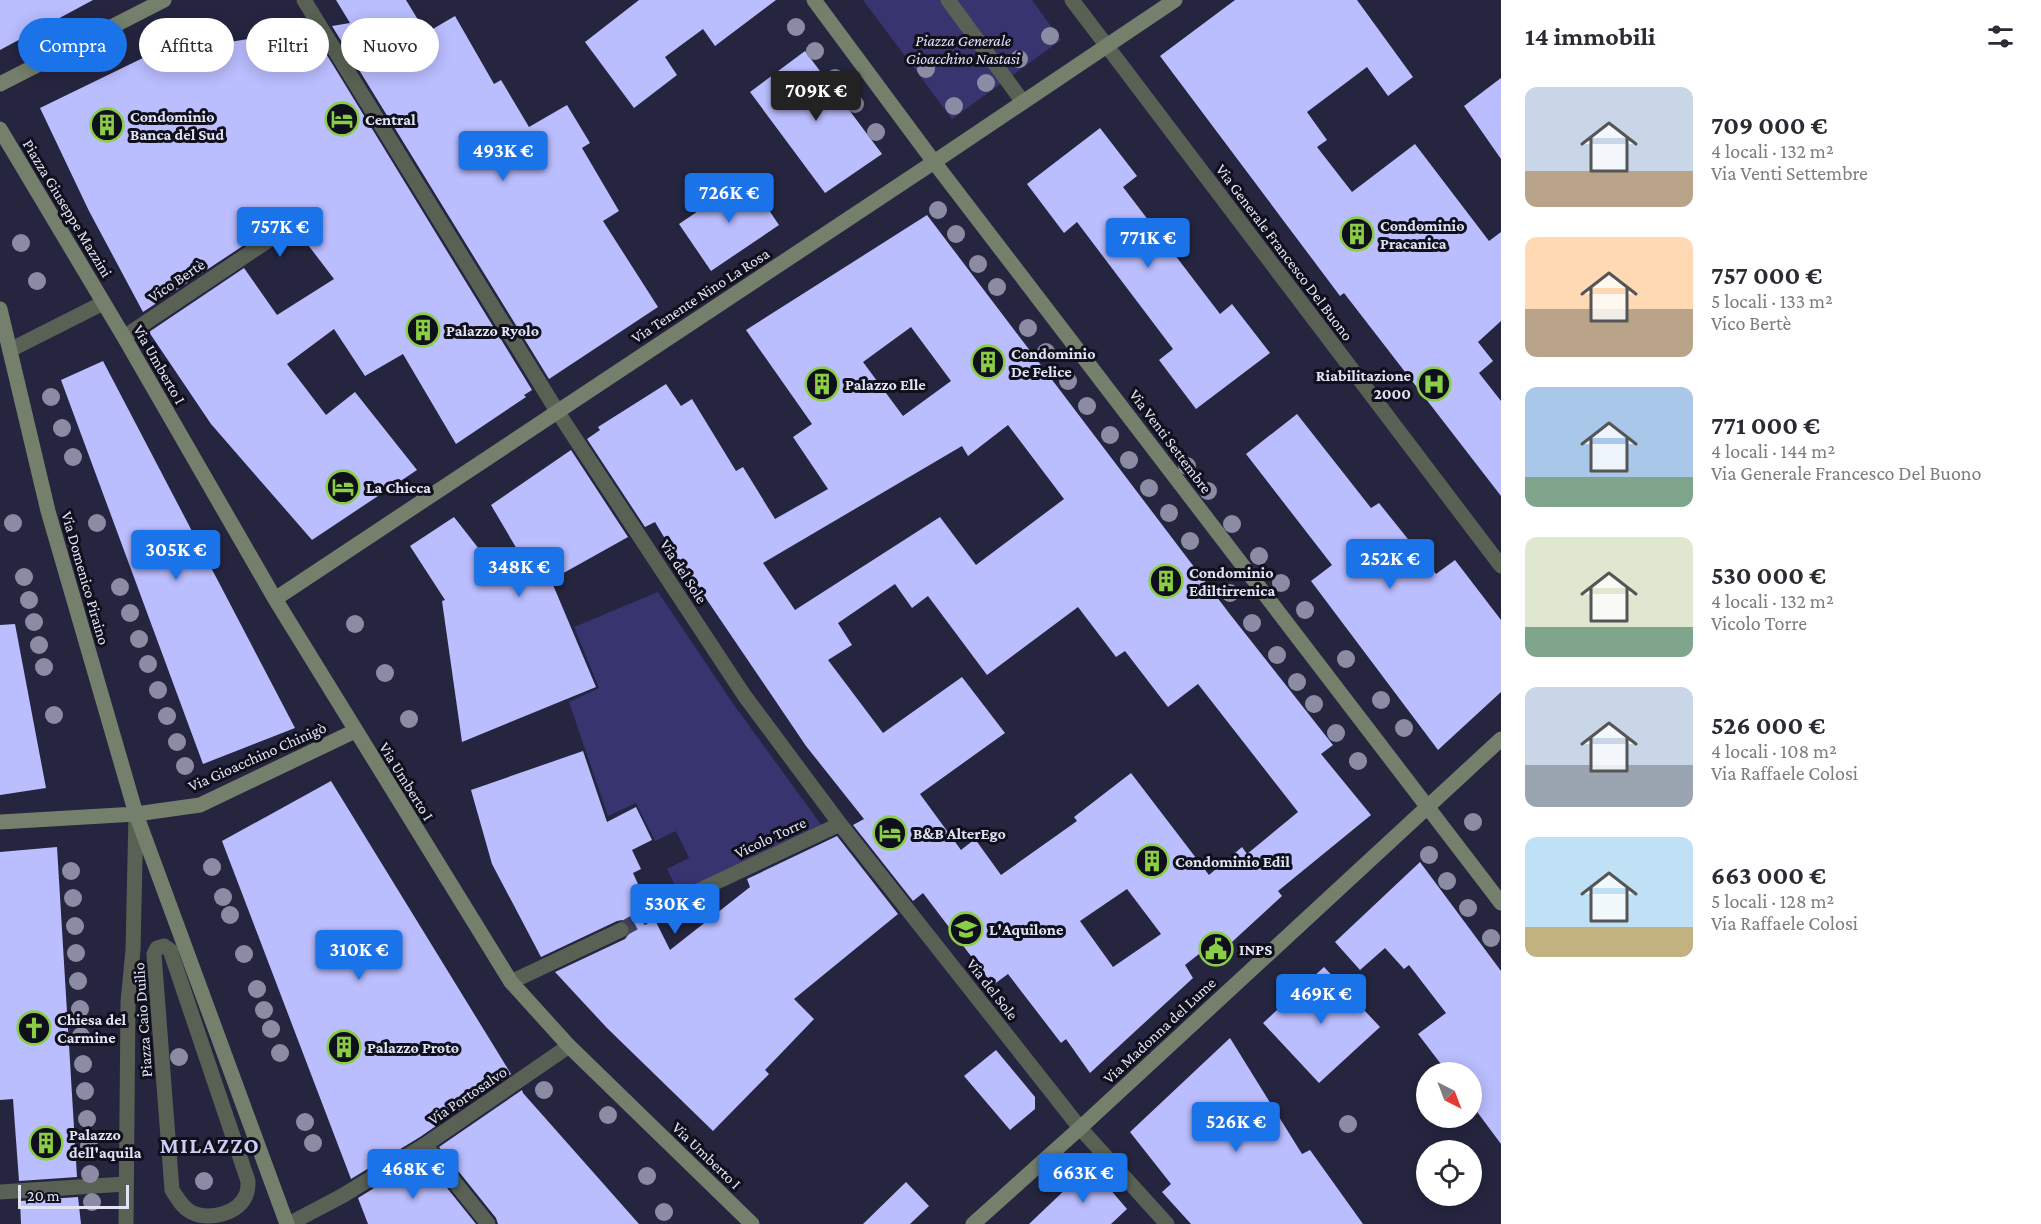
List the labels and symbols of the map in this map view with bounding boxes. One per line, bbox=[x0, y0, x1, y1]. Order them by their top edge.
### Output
park label: Piazza Generale Gioacchino Nastasi bbox=[906, 32, 1021, 67]
pin: 709K € bbox=[767, 71, 865, 122]
hotel icon: Central bbox=[324, 101, 360, 137]
building icon: Condominio Banca del Sud bbox=[89, 107, 125, 143]
place label: Condominio Banca del Sud bbox=[130, 108, 224, 143]
place label: Central bbox=[365, 111, 416, 128]
pin: 493K € bbox=[454, 131, 552, 182]
street label: Piazza Giuseppe Mazzini bbox=[19, 136, 115, 281]
street label: Via Generale Francesco Del Buono bbox=[1213, 161, 1357, 344]
pin: 726K € bbox=[680, 173, 778, 224]
pin: 757K € bbox=[231, 207, 329, 258]
building icon: Condominio Pracanica bbox=[1339, 216, 1375, 252]
place label: Condominio Pracanica bbox=[1380, 217, 1465, 252]
pin: 771K € bbox=[1099, 218, 1197, 269]
street label: Via Tenente Nino La Rosa bbox=[628, 244, 773, 346]
street label: Vico Bertè bbox=[145, 255, 208, 305]
building icon: Palazzo Ryolo bbox=[405, 312, 441, 348]
street label: Via Umberto I bbox=[130, 322, 189, 407]
place label: Palazzo Ryolo bbox=[446, 322, 539, 339]
building icon: Condominio De Felice bbox=[970, 344, 1006, 380]
place label: Condominio De Felice bbox=[1011, 345, 1096, 380]
building icon: Palazzo Elle bbox=[804, 366, 840, 402]
hospital icon: Riabilitazione 2000 bbox=[1416, 366, 1452, 402]
place label: Riabilitazione 2000 bbox=[1316, 367, 1412, 402]
place label: Palazzo Elle bbox=[845, 376, 926, 393]
street label: Via Venti Settembre bbox=[1126, 386, 1215, 497]
hotel icon: La Chicca bbox=[325, 469, 361, 505]
place label: La Chicca bbox=[366, 479, 431, 496]
street label: Via Domenico Piraino bbox=[58, 509, 113, 647]
pin: 305K € bbox=[127, 530, 225, 581]
street label: Via del Sole bbox=[657, 536, 711, 606]
pin: 252K € bbox=[1341, 539, 1439, 590]
pin: 348K € bbox=[470, 547, 568, 598]
building icon: Condominio Ediltirrenica bbox=[1148, 563, 1184, 599]
place label: Condominio Ediltirrenica bbox=[1189, 564, 1275, 599]
street label: Via Gioacchino Chinigò bbox=[186, 718, 329, 795]
street label: Via Umberto I bbox=[376, 739, 437, 823]
street label: Vicolo Torre bbox=[732, 814, 809, 861]
hotel icon: B&B AlterEgo bbox=[872, 815, 908, 851]
place label: B&B AlterEgo bbox=[913, 825, 1006, 842]
building icon: Condominio Edil bbox=[1134, 843, 1170, 879]
place label: Condominio Edil bbox=[1175, 853, 1290, 870]
pin: 530K € bbox=[626, 884, 724, 935]
school or university icon: L'Aquilone bbox=[948, 911, 984, 947]
place label: L'Aquilone bbox=[989, 921, 1064, 938]
pin: 310K € bbox=[310, 930, 408, 981]
public building icon: INPS bbox=[1198, 931, 1234, 967]
place label: INPS bbox=[1239, 941, 1272, 958]
street label: Via del Sole bbox=[964, 955, 1022, 1023]
street label: Piazza Caio Duilio bbox=[130, 962, 155, 1078]
street label: Via Madonna del Lume bbox=[1100, 974, 1219, 1087]
pin: 469K € bbox=[1272, 974, 1370, 1025]
church icon: Chiesa del Carmine bbox=[16, 1010, 52, 1046]
place label: Chiesa del Carmine bbox=[57, 1011, 127, 1046]
building icon: Palazzo Proto bbox=[326, 1029, 362, 1065]
place label: Palazzo Proto bbox=[367, 1039, 459, 1056]
north arrow bbox=[1416, 1062, 1482, 1128]
street label: Via Portosalvo bbox=[425, 1063, 510, 1128]
pin: 526K € bbox=[1187, 1102, 1285, 1153]
street label: Via Umberto I bbox=[669, 1118, 745, 1192]
building icon: Palazzo dell'aquila bbox=[28, 1125, 64, 1161]
place label: Palazzo dell'aquila bbox=[69, 1126, 142, 1161]
district label: MILAZZO bbox=[160, 1133, 260, 1158]
pin: 468K € bbox=[364, 1149, 462, 1200]
pin: 663K € bbox=[1034, 1153, 1132, 1204]
scale bar bbox=[18, 1182, 129, 1210]

